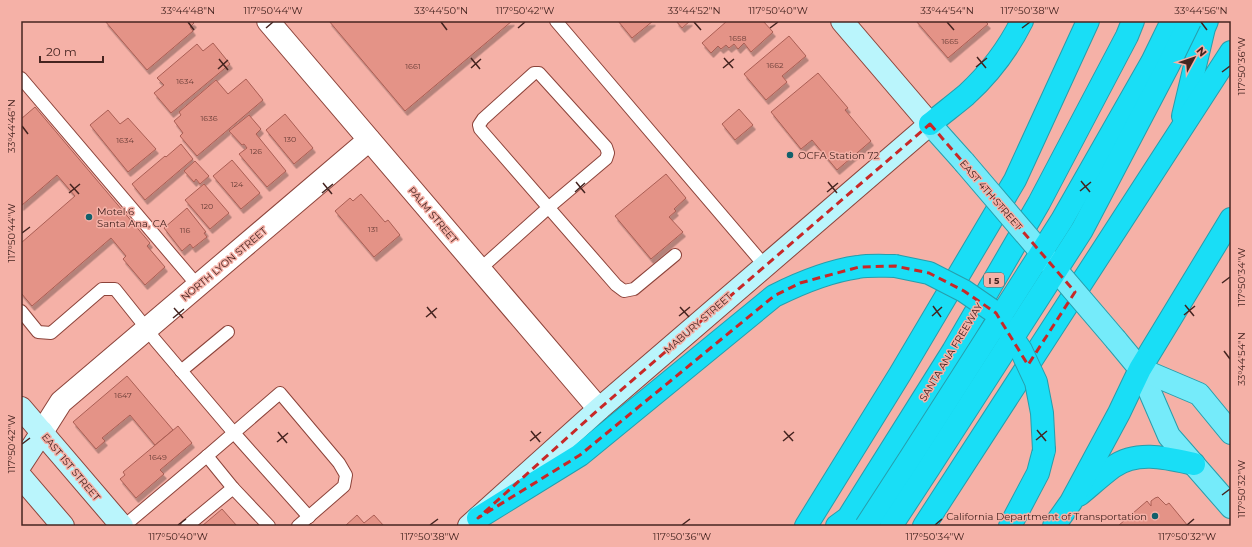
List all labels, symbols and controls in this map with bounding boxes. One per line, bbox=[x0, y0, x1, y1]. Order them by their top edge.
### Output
text: 33°44'48"N bbox=[161, 4, 215, 17]
text: 117°50'44"W bbox=[243, 4, 303, 17]
text: 33°44'50"N bbox=[414, 4, 468, 17]
text: 117°50'42"W bbox=[496, 4, 554, 17]
text: 33°44'52"N bbox=[667, 4, 721, 17]
text: 117°50'40"W bbox=[748, 4, 808, 17]
text: 33°44'54"N bbox=[920, 4, 974, 17]
text: 117°50'38"W bbox=[1001, 4, 1059, 17]
text: 33°44'56"N bbox=[1174, 4, 1228, 17]
house number: 1658 bbox=[729, 33, 747, 43]
house number: 1665 bbox=[941, 36, 959, 46]
text: 117°50'36"W bbox=[1235, 37, 1248, 95]
scale bar bbox=[40, 38, 103, 64]
north arrow bbox=[1174, 38, 1214, 78]
text: 20 m bbox=[46, 44, 77, 59]
text: N bbox=[1193, 44, 1210, 59]
house number: 1662 bbox=[766, 60, 784, 70]
house number: 1661 bbox=[405, 61, 421, 71]
house number: 1634 bbox=[176, 76, 194, 86]
text: 33°44'46"N bbox=[5, 99, 18, 153]
house number: 1636 bbox=[200, 113, 218, 123]
house number: 130 bbox=[284, 134, 296, 144]
house number: 1634 bbox=[116, 135, 134, 145]
house number: 126 bbox=[250, 146, 262, 156]
place label: OCFA Station 72 bbox=[798, 149, 879, 162]
marker: OCFA Station 72 bbox=[785, 150, 795, 160]
street label: EAST 4TH STREET bbox=[957, 157, 1025, 233]
house number: 124 bbox=[231, 179, 244, 189]
street label: PALM STREET bbox=[405, 184, 461, 246]
house number: 120 bbox=[201, 201, 213, 211]
text: 117°50'44"W bbox=[5, 203, 18, 263]
place label: Motel 6 Santa Ana, CA bbox=[97, 205, 168, 230]
marker: Motel 6 Santa Ana, CA bbox=[84, 212, 94, 222]
street label: NORTH LYON STREET bbox=[178, 224, 270, 304]
house number: 131 bbox=[368, 224, 378, 234]
house number: 116 bbox=[180, 225, 190, 235]
text: 117°50'34"W bbox=[1235, 248, 1248, 306]
road number: I 5 bbox=[984, 273, 1004, 287]
street label: MABURY STREET bbox=[661, 290, 735, 356]
street label: SANTA ANA FREEWAY bbox=[916, 300, 986, 404]
text: 33°44'54"N bbox=[1235, 332, 1248, 386]
house number: 1647 bbox=[114, 390, 132, 400]
text: 117°50'42"W bbox=[5, 415, 18, 473]
street label: EAST 1ST STREET bbox=[39, 430, 103, 504]
house number: 1649 bbox=[149, 452, 167, 462]
text: 117°50'32"W bbox=[1235, 460, 1248, 518]
place label: California Department of Transportation bbox=[946, 510, 1147, 523]
marker: California Department of Transportation bbox=[1150, 511, 1160, 521]
text: 117°50'40"W bbox=[148, 530, 208, 543]
text: 117°50'38"W bbox=[401, 530, 459, 543]
text: 117°50'36"W bbox=[653, 530, 711, 543]
text: 117°50'34"W bbox=[906, 530, 964, 543]
text: 117°50'32"W bbox=[1158, 530, 1216, 543]

